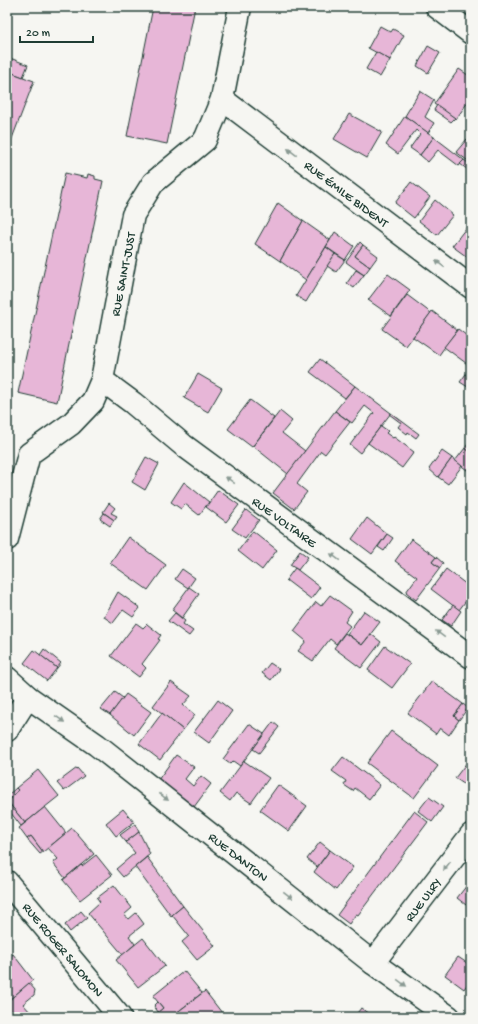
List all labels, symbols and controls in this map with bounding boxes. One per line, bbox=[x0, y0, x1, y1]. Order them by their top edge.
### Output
scale bar bbox=[20, 18, 93, 44]
text: 20 m bbox=[26, 27, 51, 41]
one-way arrow bbox=[286, 147, 297, 156]
street label: RUE ÉMILE BIDENT bbox=[300, 158, 392, 232]
street label: RUE SAINT-JUST bbox=[109, 230, 140, 318]
one-way arrow bbox=[434, 260, 445, 268]
one-way arrow bbox=[225, 476, 236, 484]
street label: RUE VOLTAIRE bbox=[248, 495, 319, 552]
one-way arrow bbox=[330, 553, 340, 561]
one-way arrow bbox=[434, 630, 445, 638]
one-way arrow bbox=[55, 715, 65, 723]
one-way arrow bbox=[158, 793, 169, 801]
street label: RUE DANTON bbox=[205, 830, 270, 886]
one-way arrow bbox=[443, 860, 452, 871]
street label: RUE ULRY bbox=[403, 876, 445, 925]
one-way arrow bbox=[282, 891, 293, 899]
street label: RUE ROGER SALOMON bbox=[18, 901, 106, 1001]
one-way arrow bbox=[396, 979, 407, 987]

